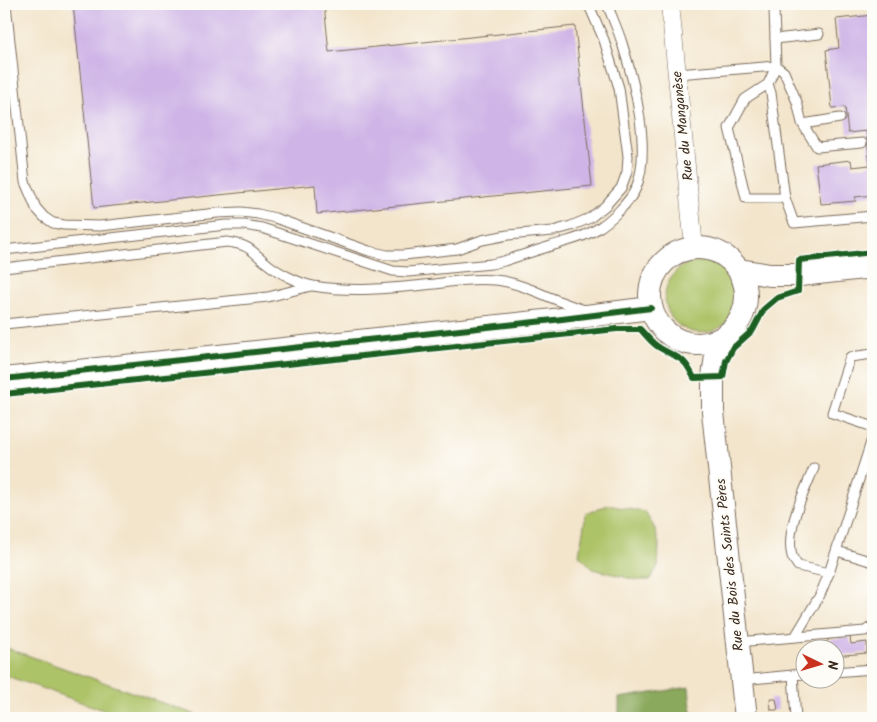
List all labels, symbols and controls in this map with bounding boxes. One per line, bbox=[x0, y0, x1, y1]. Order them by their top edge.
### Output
street label: Rue du Manganèse bbox=[666, 69, 700, 182]
street label: Rue du Bois des Saints Pères bbox=[710, 477, 750, 652]
north arrow bbox=[794, 640, 844, 690]
text: N bbox=[821, 660, 843, 671]

